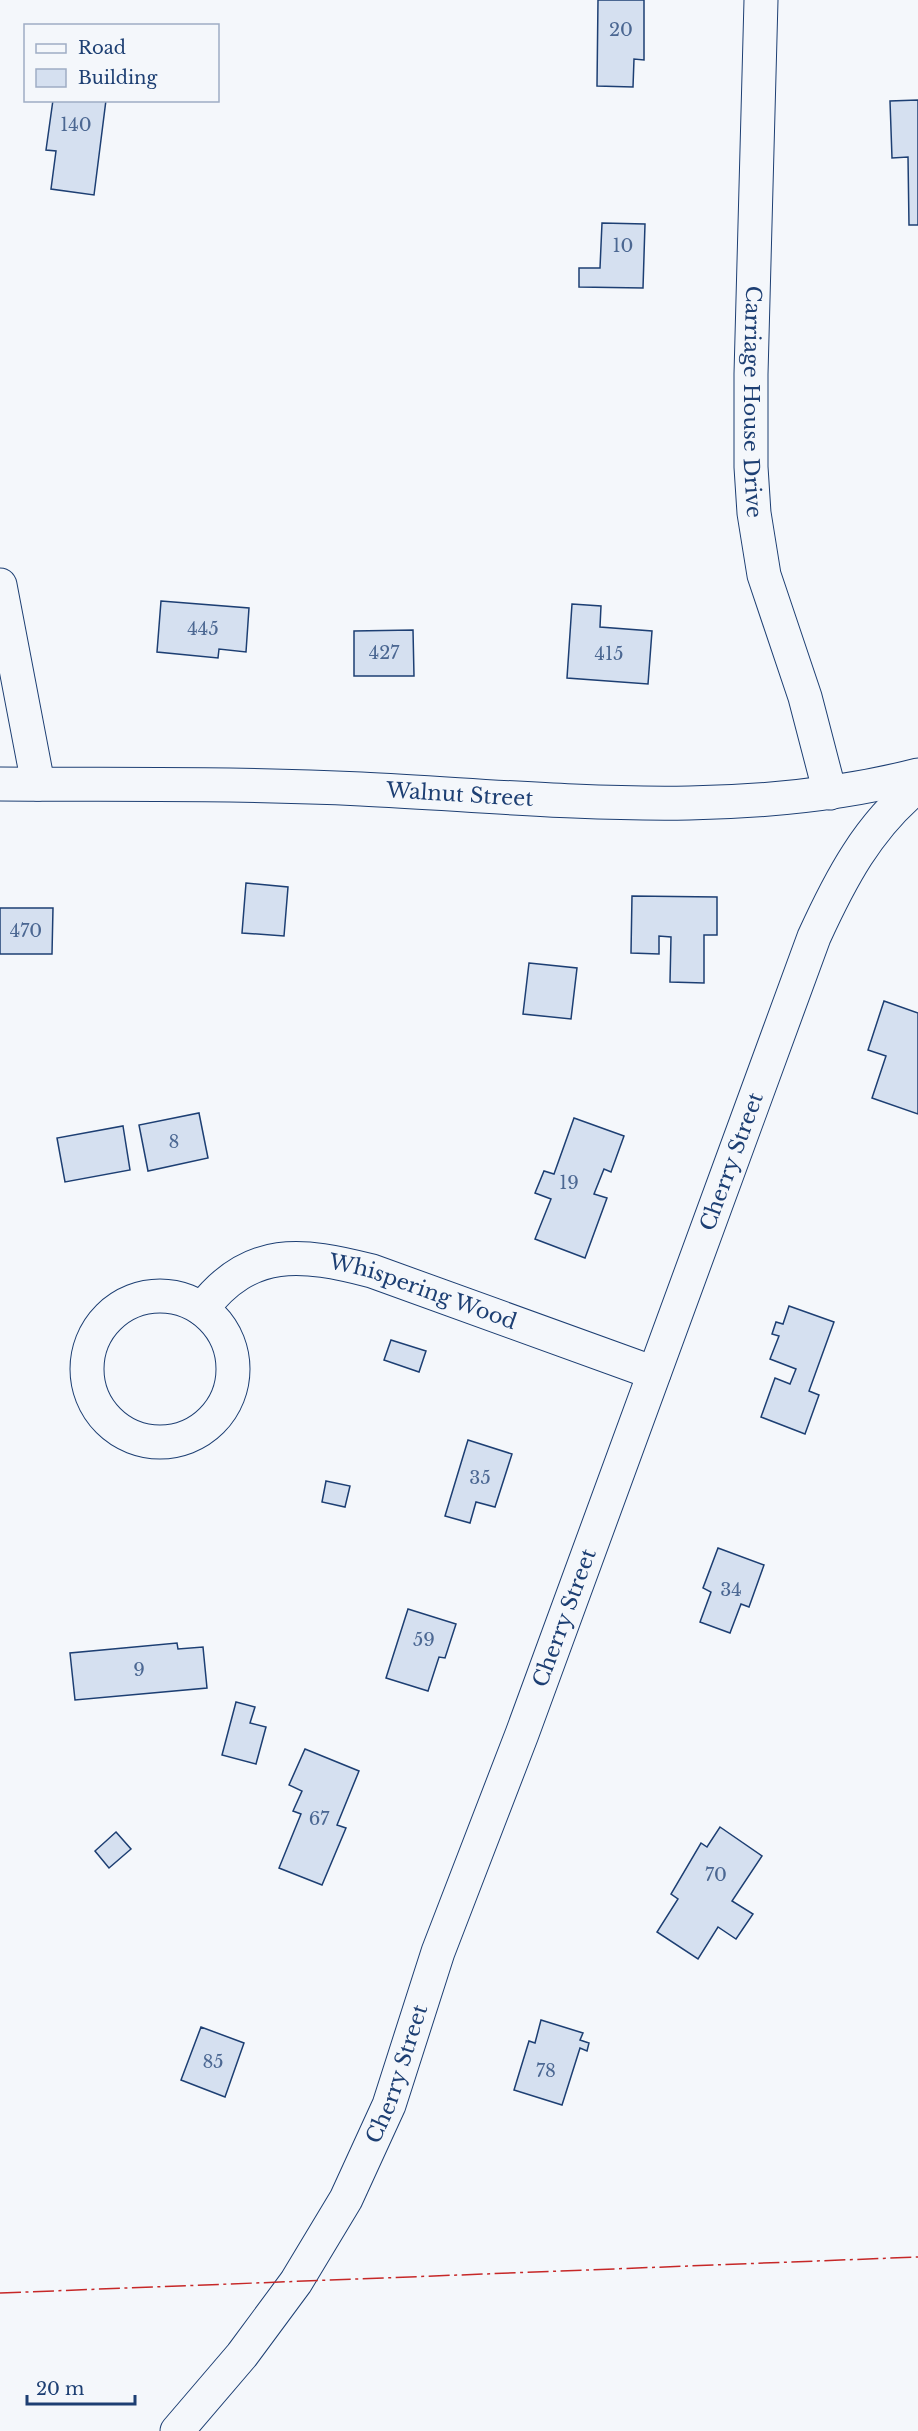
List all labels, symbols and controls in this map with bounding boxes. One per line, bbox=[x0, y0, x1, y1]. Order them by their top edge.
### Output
house number: 20 bbox=[609, 19, 633, 41]
legend bbox=[24, 24, 219, 102]
text: Road bbox=[78, 37, 126, 59]
text: Building bbox=[78, 67, 157, 89]
house number: 140 bbox=[60, 114, 92, 136]
house number: 10 bbox=[613, 235, 633, 257]
street label: Carriage House Drive bbox=[737, 285, 767, 519]
house number: 445 bbox=[187, 618, 219, 640]
house number: 427 bbox=[369, 642, 400, 664]
house number: 415 bbox=[595, 643, 623, 665]
street label: Walnut Street bbox=[385, 777, 534, 812]
house number: 470 bbox=[10, 920, 42, 942]
street label: Cherry Street bbox=[694, 1089, 769, 1234]
house number: 8 bbox=[169, 1131, 179, 1153]
house number: 19 bbox=[559, 1172, 579, 1194]
street label: Whispering Wood bbox=[326, 1248, 520, 1335]
house number: 35 bbox=[469, 1467, 491, 1489]
street label: Cherry Street bbox=[527, 1545, 602, 1691]
house number: 34 bbox=[720, 1579, 742, 1601]
house number: 59 bbox=[413, 1629, 435, 1651]
house number: 9 bbox=[133, 1659, 145, 1681]
house number: 67 bbox=[309, 1808, 330, 1830]
house number: 70 bbox=[705, 1864, 727, 1886]
street label: Cherry Street bbox=[360, 2001, 433, 2148]
house number: 85 bbox=[202, 2051, 224, 2073]
house number: 78 bbox=[536, 2060, 556, 2082]
scale bar bbox=[27, 2368, 135, 2406]
text: 20 m bbox=[36, 2378, 84, 2400]

